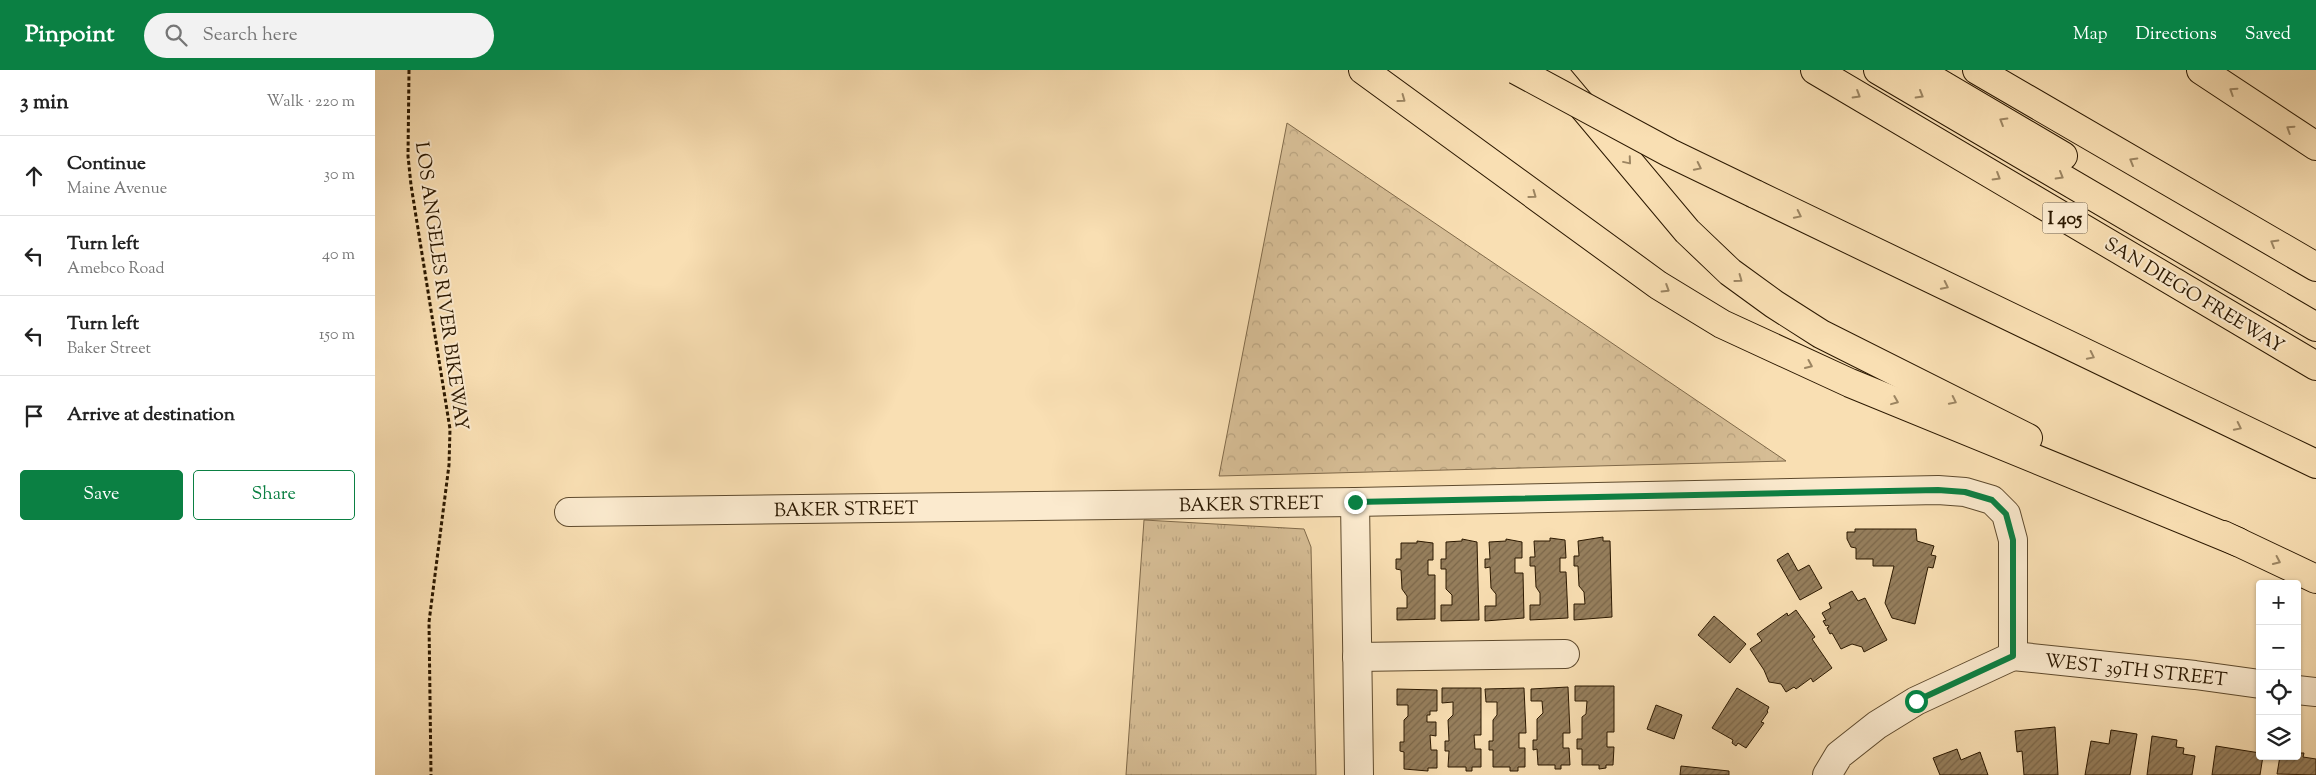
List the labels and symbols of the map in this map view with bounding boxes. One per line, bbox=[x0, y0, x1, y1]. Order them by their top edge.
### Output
one-way arrow bbox=[1851, 88, 1860, 98]
one-way arrow bbox=[1915, 88, 1924, 98]
one-way arrow bbox=[2229, 88, 2238, 97]
one-way arrow bbox=[1396, 93, 1406, 102]
one-way arrow bbox=[2000, 117, 2009, 127]
one-way arrow bbox=[2287, 125, 2296, 135]
street label: LOS ANGELES RIVER BIKEWAY bbox=[407, 140, 474, 433]
one-way arrow bbox=[1622, 155, 1630, 164]
one-way arrow bbox=[2130, 158, 2139, 168]
one-way arrow bbox=[1693, 161, 1702, 171]
one-way arrow bbox=[2055, 170, 2064, 180]
one-way arrow bbox=[1991, 171, 2000, 181]
one-way arrow bbox=[1527, 189, 1537, 198]
road number: I 405 bbox=[2043, 202, 2087, 234]
one-way arrow bbox=[1793, 209, 1802, 219]
street label: SAN DIEGO FREEWAY bbox=[2099, 232, 2289, 361]
one-way arrow bbox=[2270, 239, 2279, 249]
one-way arrow bbox=[1733, 273, 1743, 282]
one-way arrow bbox=[1940, 279, 1949, 290]
one-way arrow bbox=[1660, 283, 1669, 292]
one-way arrow bbox=[2086, 350, 2095, 360]
one-way arrow bbox=[1804, 359, 1813, 369]
one-way arrow bbox=[1890, 395, 1899, 405]
one-way arrow bbox=[1948, 395, 1957, 405]
one-way arrow bbox=[2233, 420, 2242, 431]
street label: BAKER STREET bbox=[1179, 491, 1323, 520]
route end bbox=[1344, 491, 1367, 514]
street label: BAKER STREET bbox=[774, 496, 918, 525]
one-way arrow bbox=[2272, 555, 2281, 565]
street label: WEST 39TH STREET bbox=[2043, 648, 2228, 694]
route start bbox=[1905, 690, 1928, 713]

